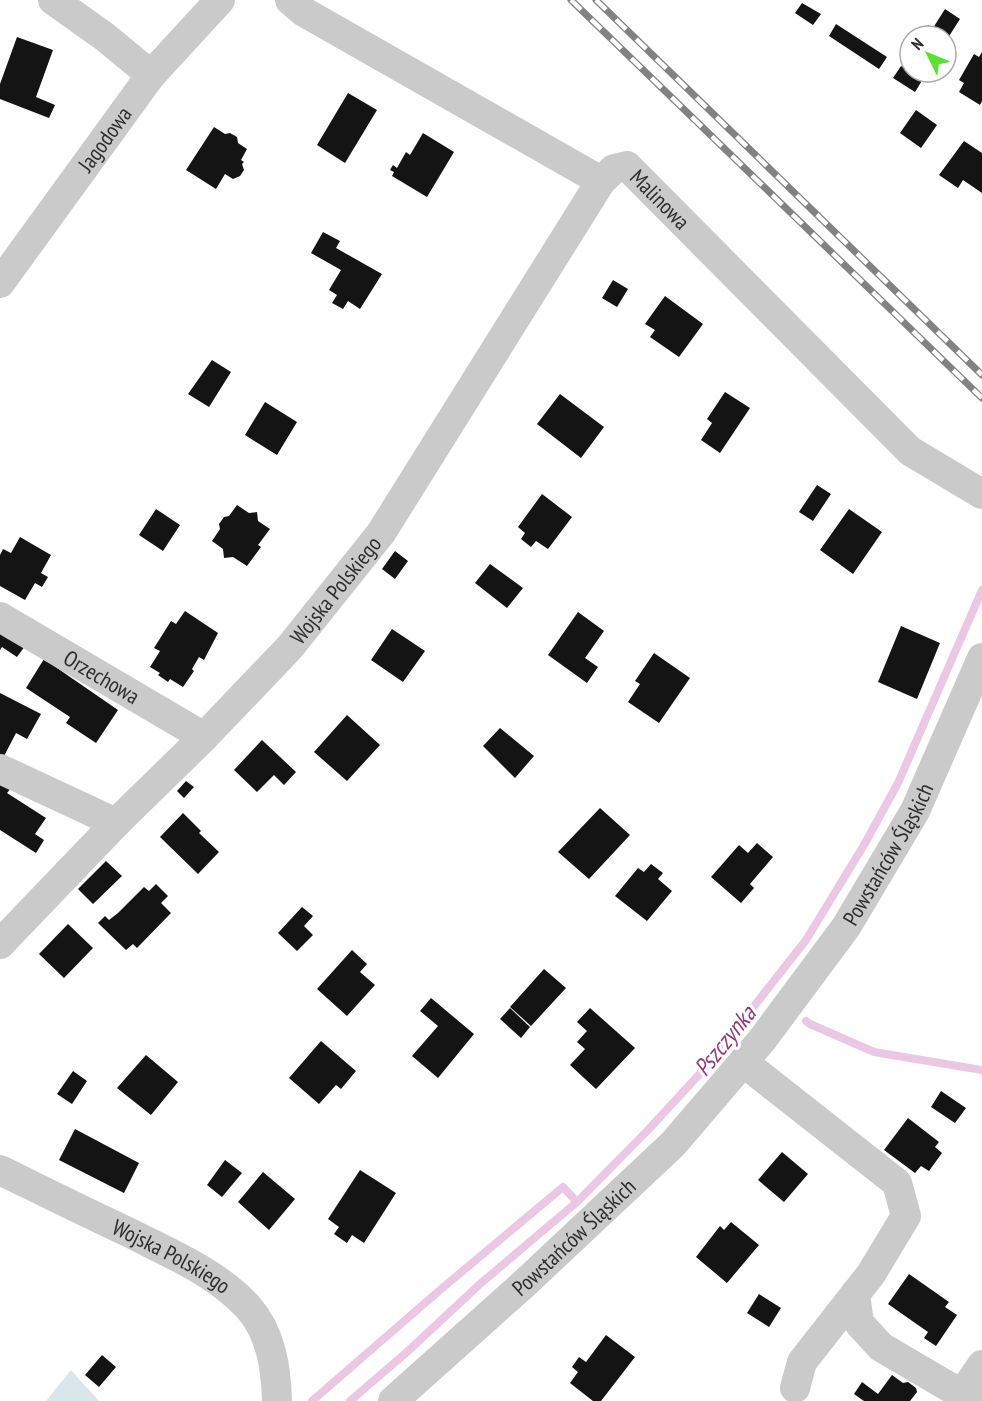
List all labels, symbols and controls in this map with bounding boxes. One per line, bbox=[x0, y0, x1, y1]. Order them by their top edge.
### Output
north arrow bbox=[898, 24, 958, 84]
text: N bbox=[907, 34, 927, 54]
street label: Jagodowa bbox=[71, 101, 138, 178]
street label: Malinowa bbox=[624, 163, 696, 235]
street label: Wojska Polskiego bbox=[284, 530, 387, 650]
street label: Orzechowa bbox=[59, 644, 145, 710]
street label: Powstańców Śląskich bbox=[836, 779, 939, 930]
water label: Pszczynka bbox=[687, 998, 763, 1082]
street label: Powstańców Śląskich bbox=[506, 1172, 641, 1302]
street label: Wojska Polskiego bbox=[108, 1213, 236, 1299]

